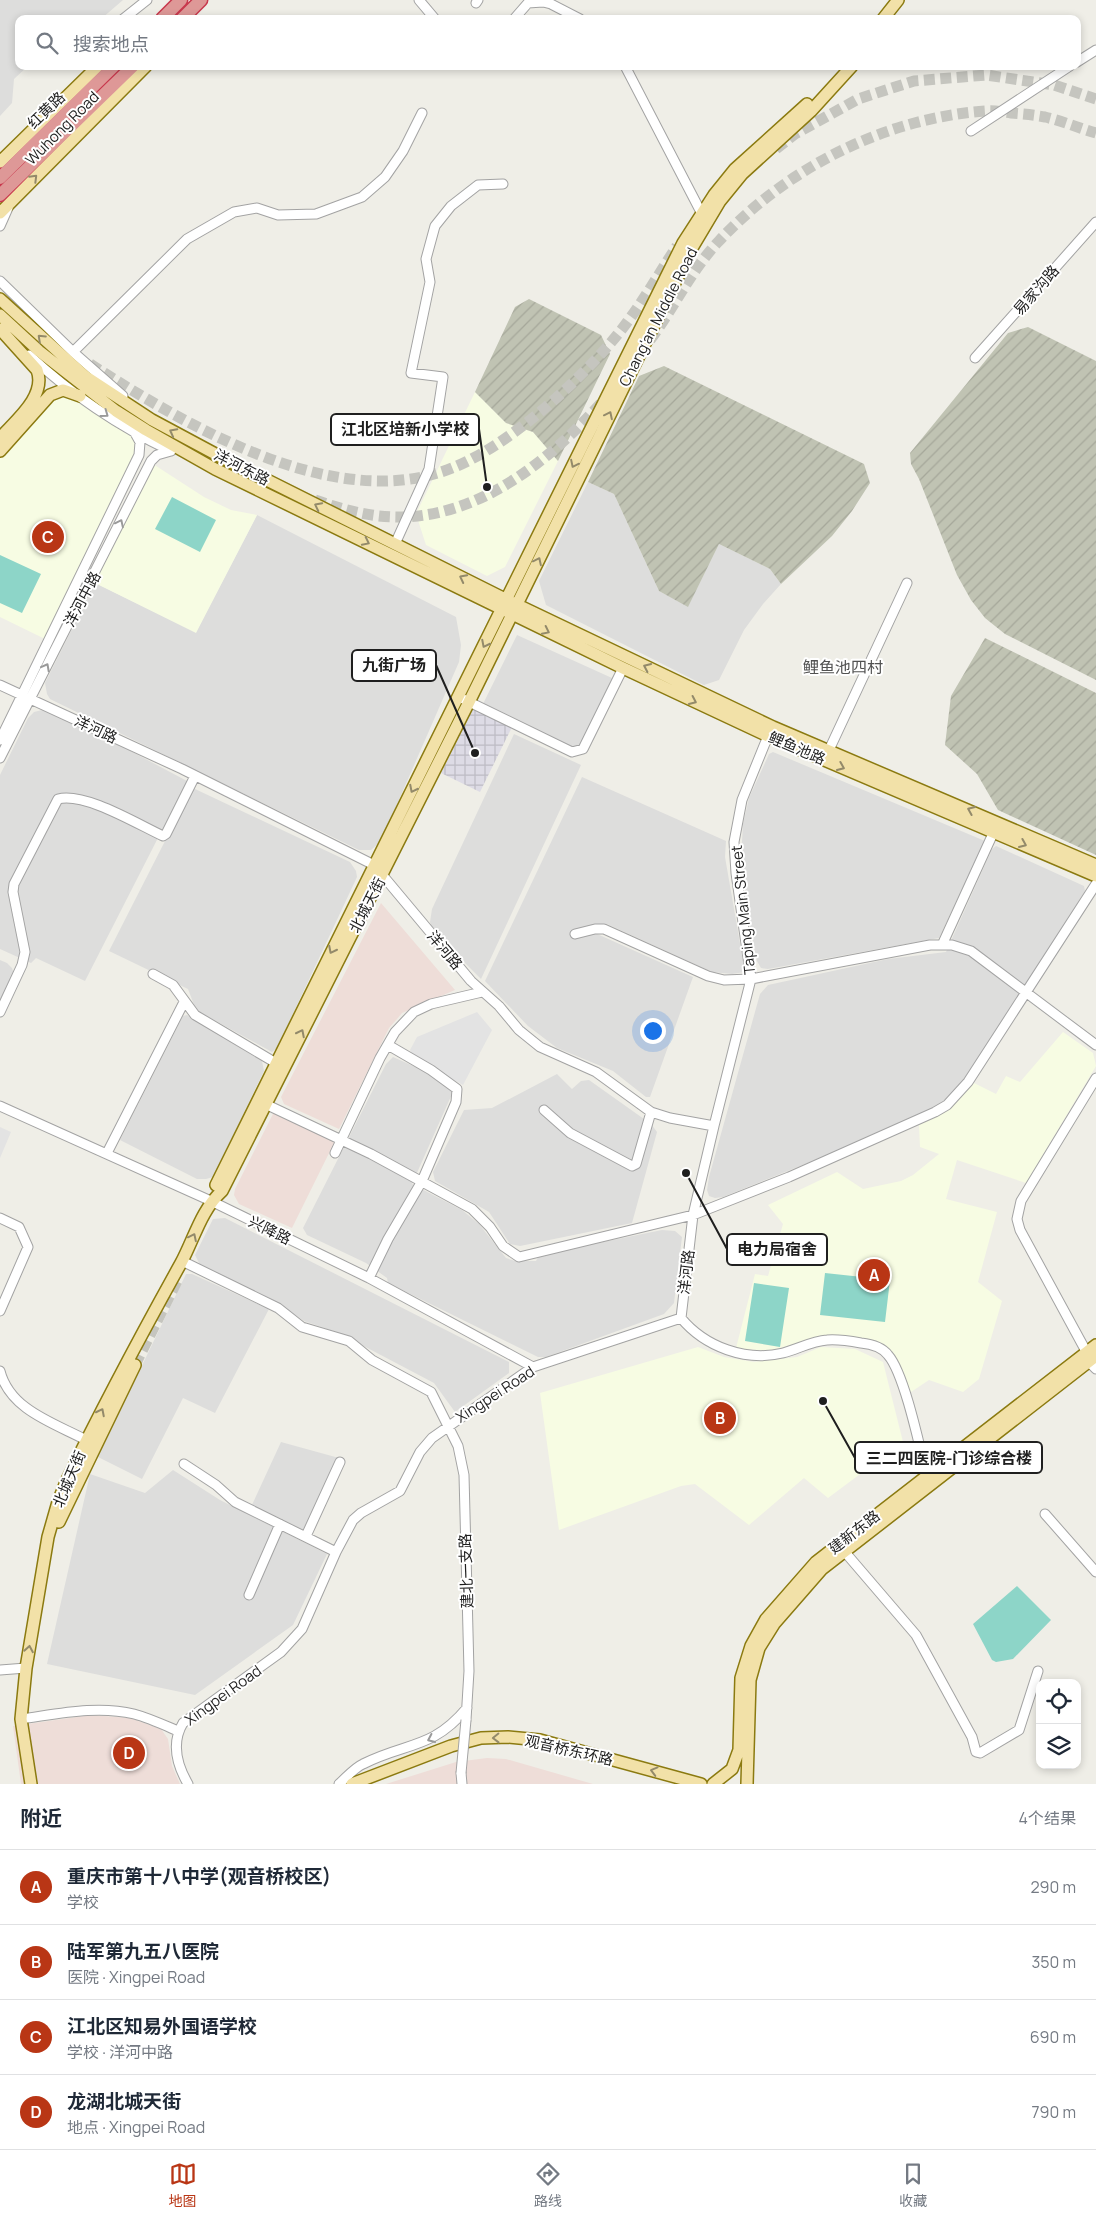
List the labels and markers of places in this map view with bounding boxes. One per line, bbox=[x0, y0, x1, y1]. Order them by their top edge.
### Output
callout: 江北区培新小学校 bbox=[331, 414, 479, 445]
pin: C bbox=[32, 518, 64, 556]
callout: 九街广场 bbox=[352, 650, 436, 681]
callout: 电力局宿舍 bbox=[727, 1234, 827, 1265]
pin: A bbox=[858, 1256, 890, 1294]
pin: B bbox=[704, 1399, 736, 1437]
callout: 三二四医院-门诊综合楼 bbox=[855, 1442, 1042, 1473]
pin: D bbox=[113, 1734, 145, 1772]

